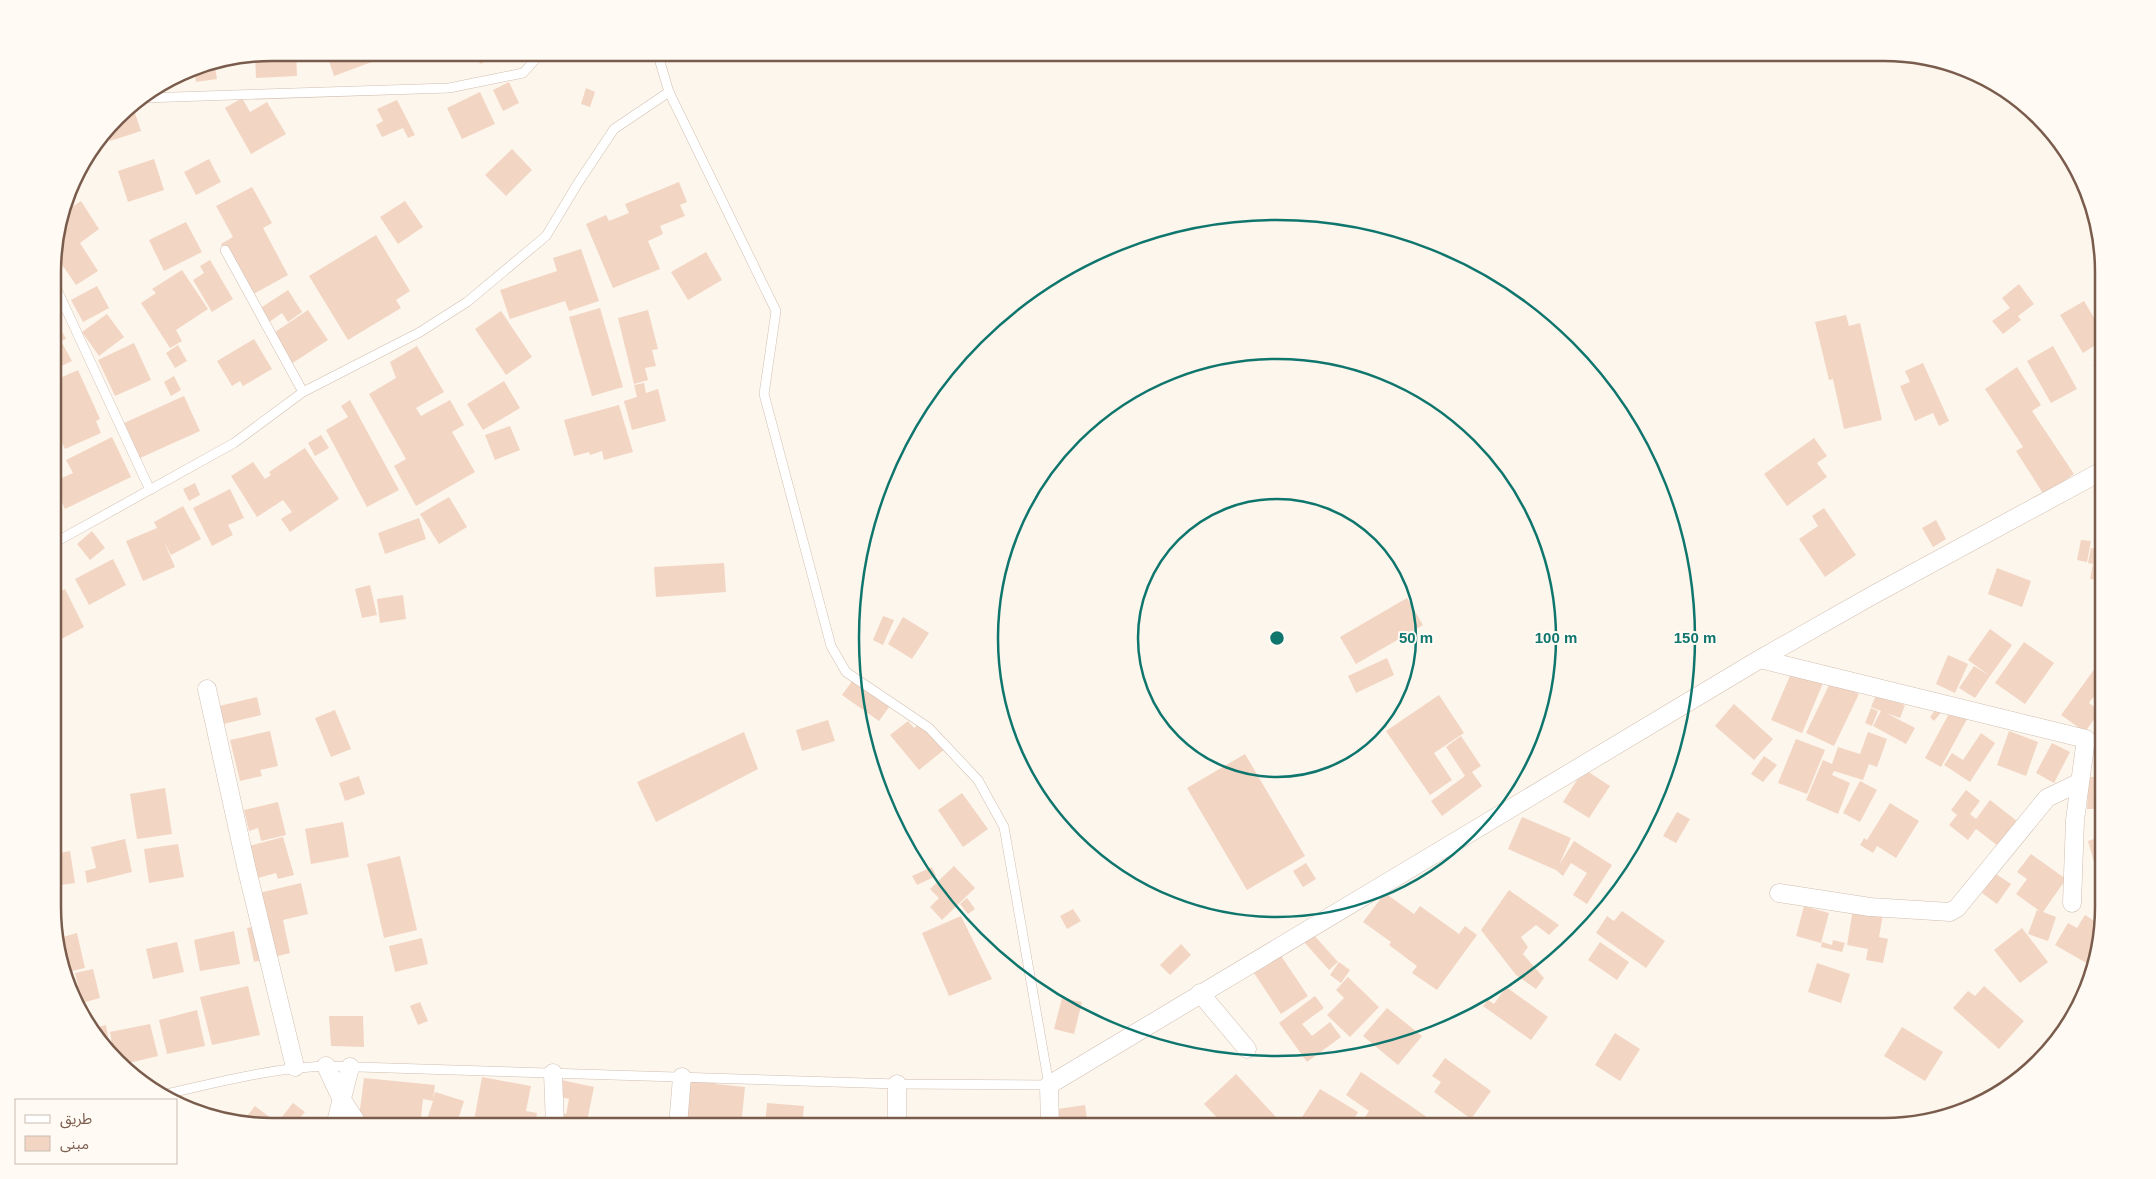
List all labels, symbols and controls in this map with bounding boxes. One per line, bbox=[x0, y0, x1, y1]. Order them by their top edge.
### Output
centre of rings bbox=[1268, 629, 1286, 647]
text: 50 m bbox=[1399, 629, 1433, 646]
text: 100 m bbox=[1535, 629, 1577, 646]
text: 150 m bbox=[1674, 629, 1716, 646]
legend bbox=[15, 1099, 178, 1164]
text: طريق bbox=[60, 1110, 92, 1129]
text: مبنى bbox=[60, 1135, 89, 1153]

